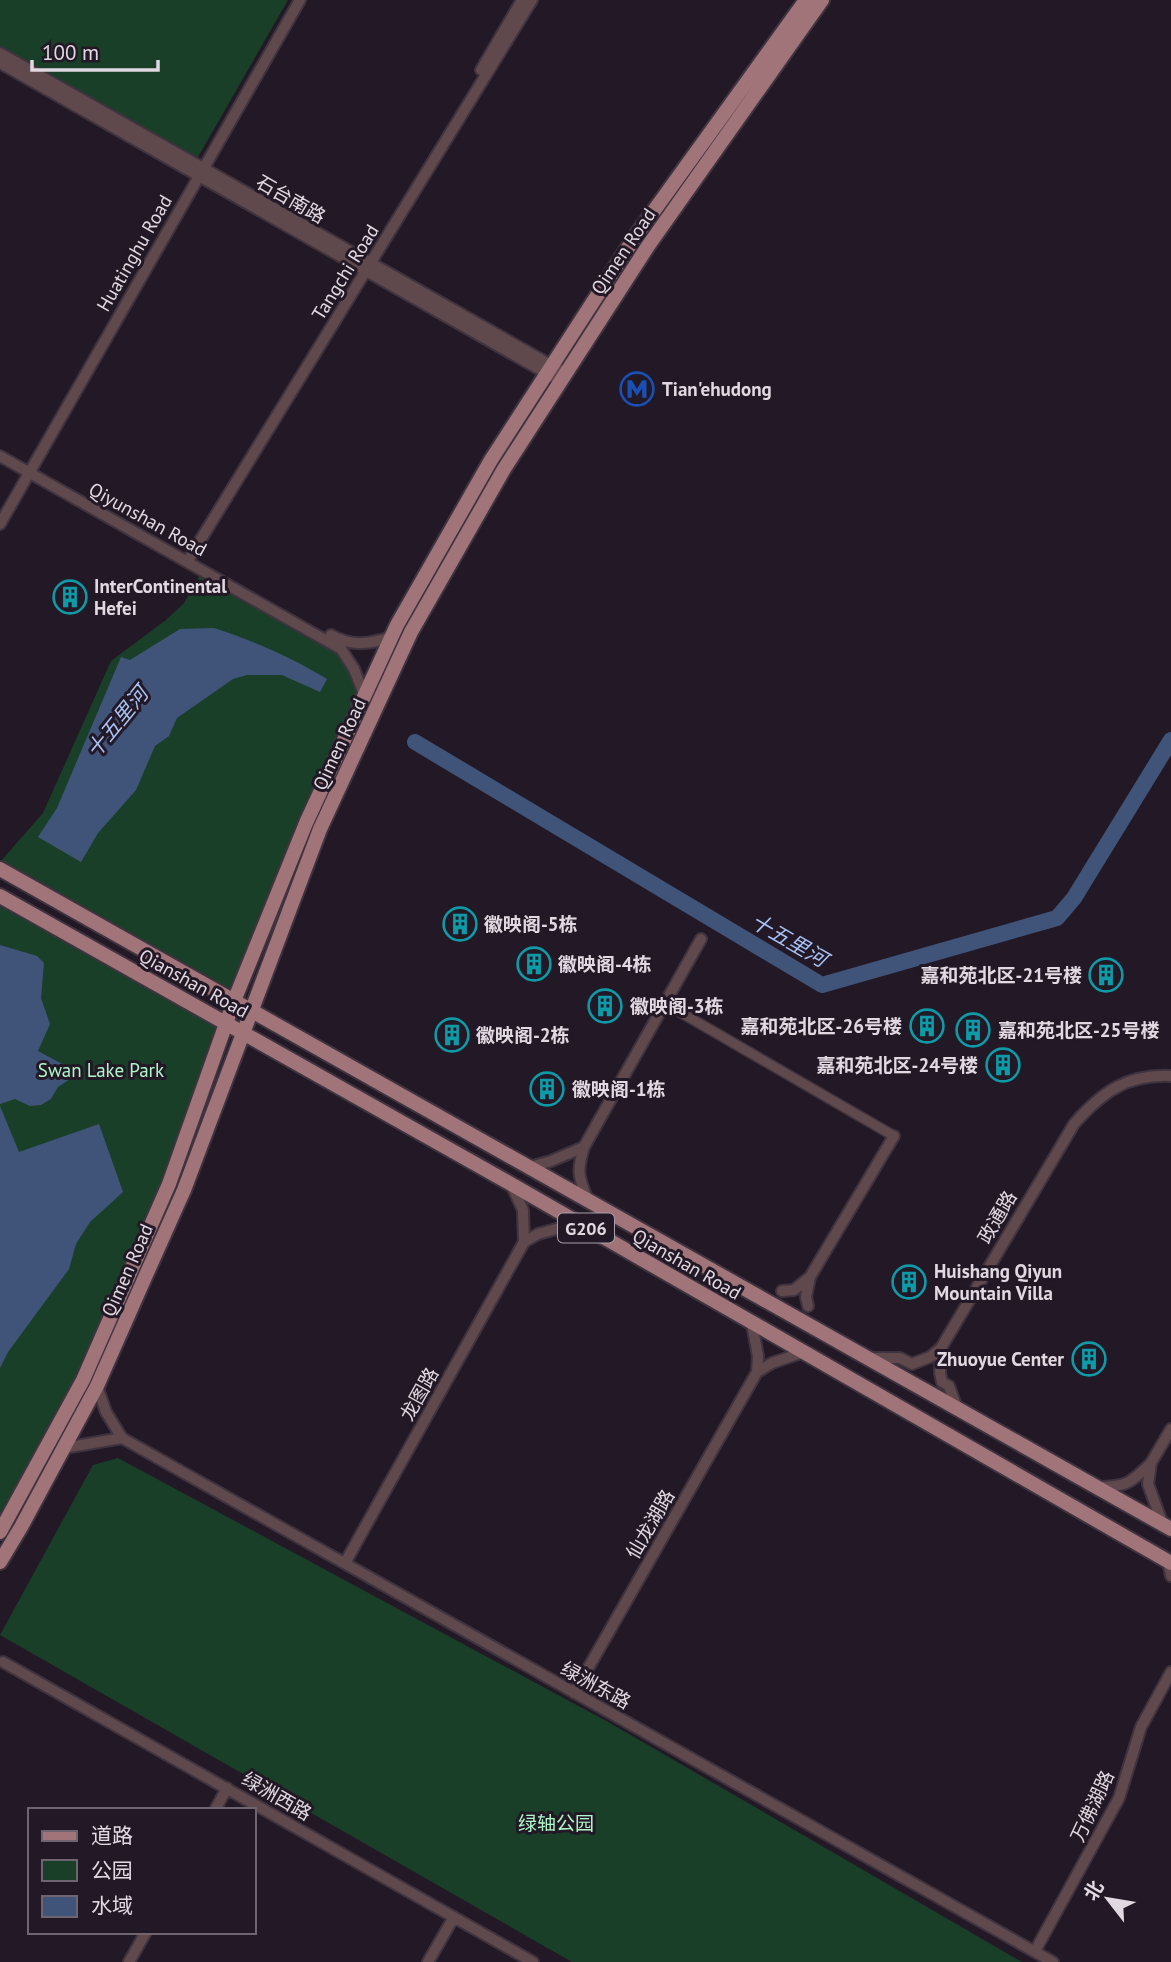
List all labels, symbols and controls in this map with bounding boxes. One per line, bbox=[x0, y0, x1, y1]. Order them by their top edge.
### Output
scale bar bbox=[32, 28, 158, 72]
text: 100 m bbox=[42, 39, 99, 66]
street label: 石台南路 bbox=[252, 170, 330, 228]
street label: Huatinghu Road bbox=[91, 190, 177, 316]
street label: Qimen Road bbox=[585, 203, 661, 299]
street label: Tangchi Road bbox=[306, 220, 384, 324]
metro station icon: Tian'ehudong bbox=[618, 370, 656, 408]
place label: Tian'ehudong bbox=[662, 377, 772, 401]
street label: Qiyunshan Road bbox=[85, 477, 211, 561]
place label: InterContinental Hefei bbox=[94, 574, 227, 620]
building icon: InterContinental Hefei bbox=[51, 578, 89, 616]
water label: 十五里河 bbox=[80, 678, 156, 763]
street label: Qimen Road bbox=[307, 694, 371, 794]
building icon: 徽映阁-5栋 bbox=[441, 905, 479, 943]
water label: 十五里河 bbox=[746, 907, 836, 975]
place label: 徽映阁-5栋 bbox=[484, 912, 578, 936]
street label: Qianshan Road bbox=[135, 943, 253, 1023]
building icon: 徽映阁-4栋 bbox=[515, 945, 553, 983]
place label: 徽映阁-4栋 bbox=[558, 952, 652, 976]
building icon: 嘉和苑北区-21号楼 bbox=[1087, 956, 1125, 994]
place label: 嘉和苑北区-21号楼 bbox=[921, 963, 1082, 987]
building icon: 徽映阁-3栋 bbox=[586, 987, 624, 1025]
place label: 徽映阁-3栋 bbox=[630, 994, 724, 1018]
building icon: 嘉和苑北区-26号楼 bbox=[908, 1007, 946, 1045]
building icon: 嘉和苑北区-25号楼 bbox=[954, 1011, 992, 1049]
place label: 嘉和苑北区-26号楼 bbox=[741, 1014, 902, 1038]
building icon: 徽映阁-2栋 bbox=[433, 1016, 471, 1054]
place label: 嘉和苑北区-25号楼 bbox=[998, 1018, 1159, 1042]
place label: 徽映阁-2栋 bbox=[476, 1023, 570, 1047]
building icon: 嘉和苑北区-24号楼 bbox=[984, 1046, 1022, 1084]
place label: 嘉和苑北区-24号楼 bbox=[817, 1053, 978, 1077]
park label: Swan Lake Park bbox=[38, 1058, 164, 1082]
building icon: 徽映阁-1栋 bbox=[528, 1070, 566, 1108]
place label: 徽映阁-1栋 bbox=[572, 1077, 666, 1101]
street label: 政通路 bbox=[972, 1186, 1022, 1248]
road number: G206 bbox=[558, 1213, 614, 1242]
street label: Qimen Road bbox=[96, 1220, 158, 1320]
street label: Qianshan Road bbox=[628, 1223, 746, 1305]
place label: Huishang Qiyun Mountain Villa bbox=[934, 1259, 1062, 1305]
building icon: Huishang Qiyun Mountain Villa bbox=[890, 1263, 928, 1301]
building icon: Zhuoyue Center bbox=[1070, 1340, 1108, 1378]
place label: Zhuoyue Center bbox=[937, 1347, 1064, 1371]
street label: 龙图路 bbox=[395, 1363, 443, 1425]
street label: 仙龙湖路 bbox=[621, 1485, 679, 1563]
street label: 绿洲东路 bbox=[557, 1656, 635, 1714]
street label: 万佛湖路 bbox=[1065, 1766, 1119, 1846]
street label: 绿洲西路 bbox=[238, 1767, 316, 1825]
legend bbox=[28, 1808, 256, 1934]
park label: 绿轴公园 bbox=[518, 1811, 594, 1835]
text: 道路 bbox=[91, 1822, 133, 1849]
text: 公园 bbox=[91, 1857, 133, 1884]
north arrow bbox=[1073, 1864, 1143, 1934]
text: 北 bbox=[1078, 1876, 1109, 1905]
text: 水域 bbox=[91, 1892, 133, 1919]

